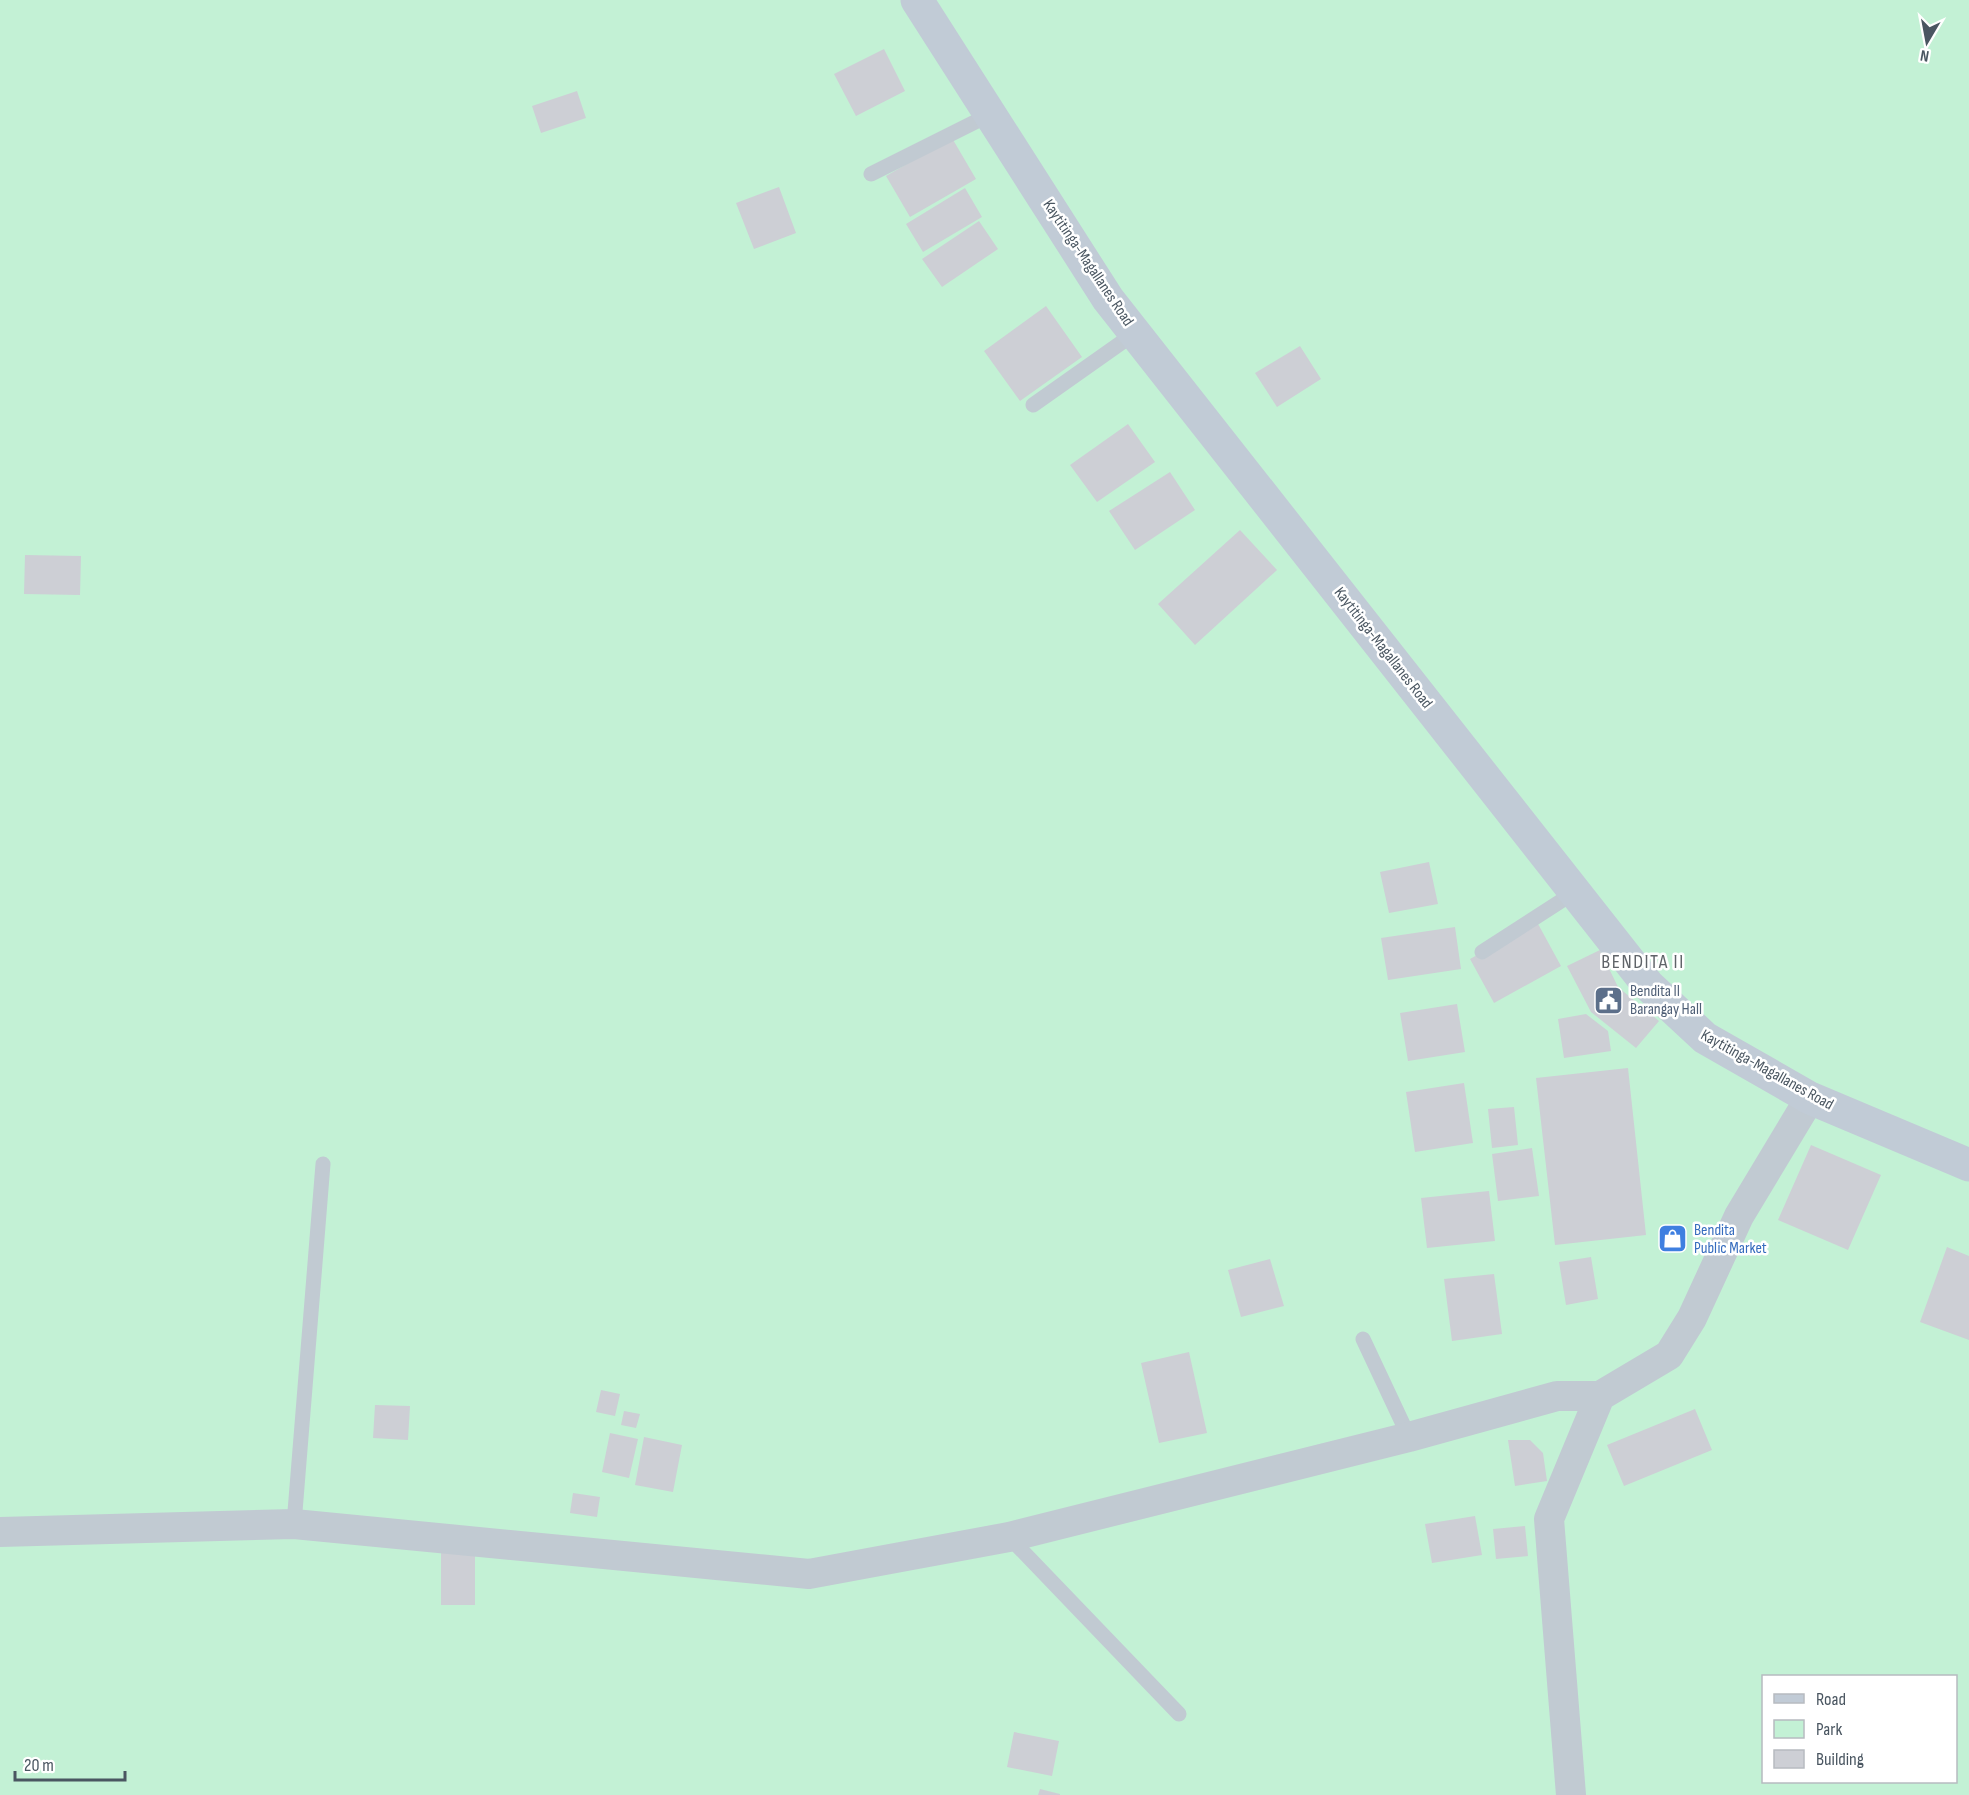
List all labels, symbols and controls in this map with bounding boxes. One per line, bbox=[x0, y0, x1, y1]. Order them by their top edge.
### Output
north arrow bbox=[1897, 12, 1957, 72]
text: N bbox=[1919, 45, 1931, 65]
street label: Kaytitinga-Magallanes Road bbox=[1039, 196, 1137, 330]
street label: Kaytitinga-Magallanes Road bbox=[1330, 584, 1436, 712]
district label: BENDITA II bbox=[1601, 950, 1685, 974]
place label: Bendita II Barangay Hall bbox=[1630, 982, 1702, 1019]
public building icon: Bendita II Barangay Hall bbox=[1593, 984, 1625, 1016]
street label: Kaytitinga-Magallanes Road bbox=[1697, 1026, 1837, 1114]
place label: Bendita Public Market bbox=[1694, 1221, 1767, 1258]
shop icon: Bendita Public Market bbox=[1657, 1223, 1689, 1255]
legend bbox=[1762, 1675, 1957, 1783]
text: Road bbox=[1816, 1689, 1846, 1710]
text: Park bbox=[1816, 1719, 1842, 1740]
scale bar bbox=[15, 1744, 124, 1782]
text: Building bbox=[1816, 1749, 1864, 1770]
text: 20 m bbox=[24, 1755, 54, 1776]

